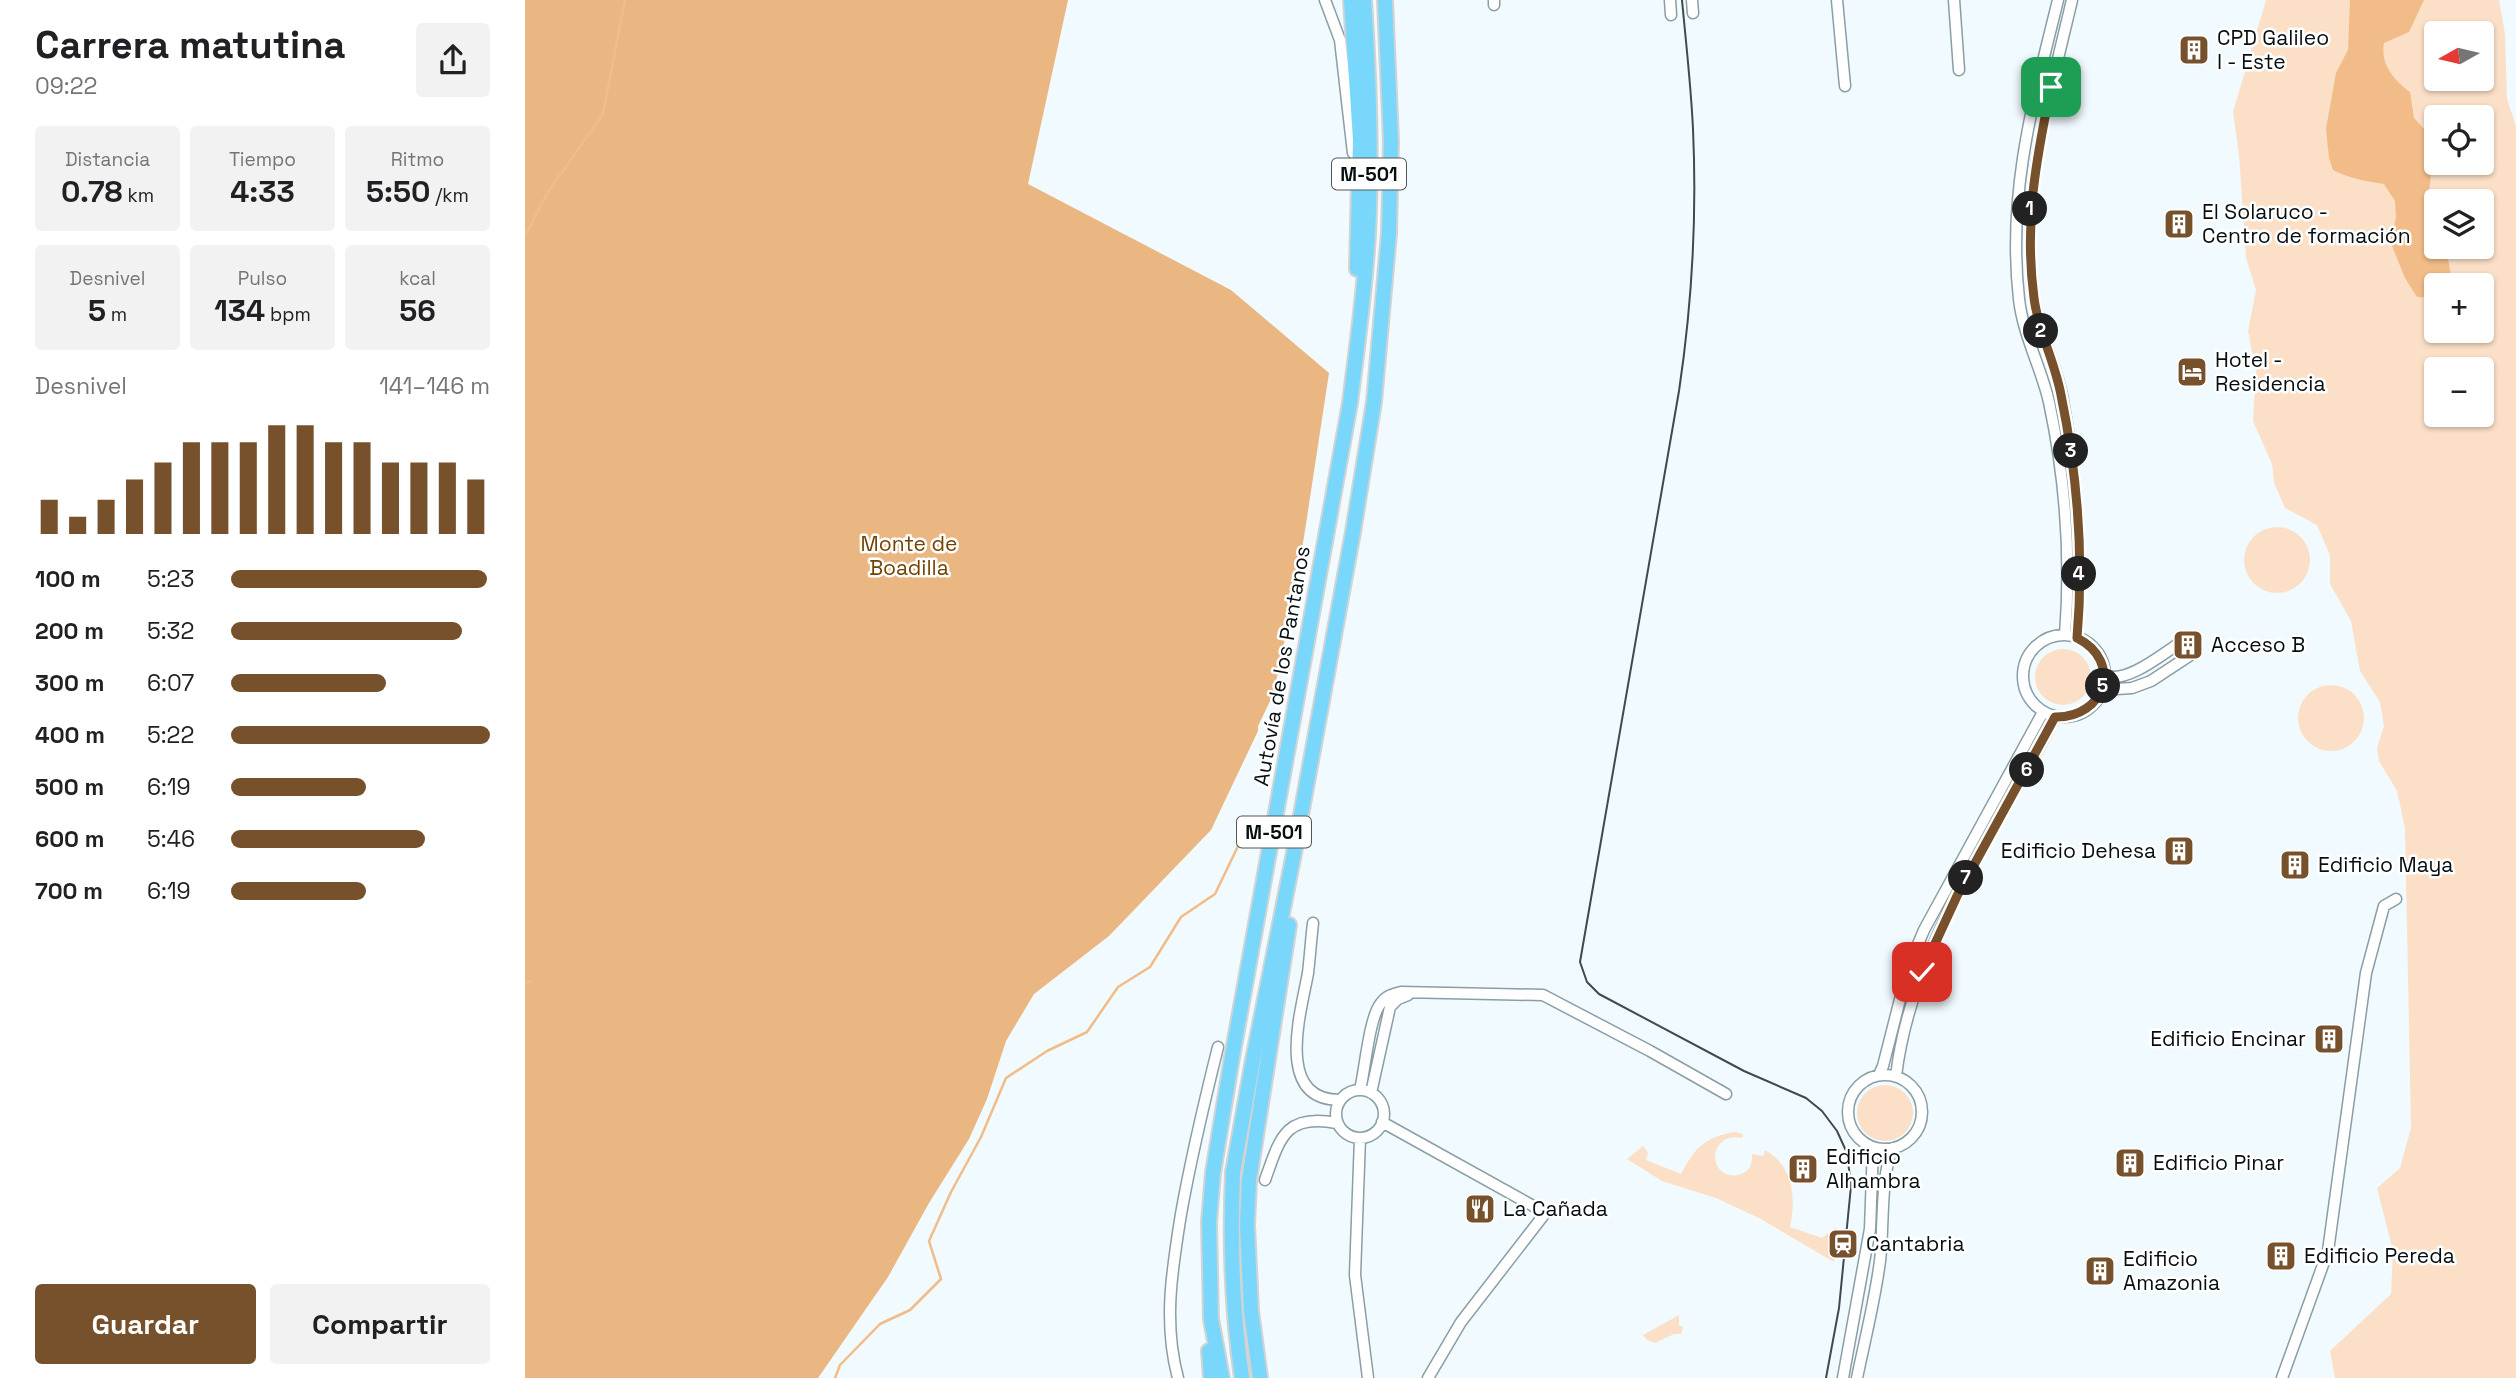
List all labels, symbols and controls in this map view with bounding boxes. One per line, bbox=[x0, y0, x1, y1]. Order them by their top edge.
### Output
text: Carrera matutina bbox=[35, 21, 346, 69]
north arrow bbox=[2424, 21, 2494, 91]
map controls bbox=[2424, 21, 2494, 427]
button: share bbox=[416, 23, 490, 97]
place label: CPD Galileo I - Este bbox=[2217, 24, 2329, 75]
building icon: CPD Galileo I - Este bbox=[2177, 33, 2211, 67]
pin bbox=[2021, 57, 2081, 117]
icon: arrive bbox=[2032, 68, 2070, 106]
text: 09:22 bbox=[35, 71, 97, 101]
button: locate bbox=[2424, 105, 2494, 175]
text: Distancia bbox=[65, 147, 150, 172]
text: Tiempo bbox=[229, 147, 296, 172]
text: Ritmo bbox=[391, 147, 444, 172]
road number: M-501 bbox=[1332, 158, 1406, 190]
text: 0.78 bbox=[61, 172, 123, 211]
text: 4:33 bbox=[230, 172, 295, 211]
text: 5:50 bbox=[366, 172, 430, 211]
text: km bbox=[123, 183, 154, 208]
text: /km bbox=[430, 183, 469, 208]
button: layers bbox=[2424, 189, 2494, 259]
pin: 1 bbox=[2013, 192, 2047, 227]
text: 1 bbox=[2025, 196, 2034, 221]
place label: El Solaruco - Centro de formación bbox=[2202, 198, 2411, 249]
building icon: El Solaruco - Centro de formación bbox=[2162, 207, 2196, 241]
text: Desnivel bbox=[70, 266, 145, 291]
text: Pulso bbox=[238, 266, 287, 291]
text: kcal bbox=[399, 266, 436, 291]
button: + bbox=[2424, 273, 2494, 343]
text: 5 bbox=[88, 291, 106, 330]
text: 134 bbox=[214, 291, 265, 330]
text: 56 bbox=[399, 291, 436, 330]
text: m bbox=[106, 302, 127, 327]
text: bpm bbox=[265, 302, 311, 327]
pin: 2 bbox=[2023, 314, 2059, 348]
text: 2 bbox=[2035, 318, 2046, 343]
place label: Hotel - Residencia bbox=[2215, 346, 2326, 397]
hotel icon: Hotel - Residencia bbox=[2175, 355, 2209, 389]
button: − bbox=[2424, 357, 2494, 427]
text: Desnivel bbox=[35, 371, 127, 401]
text: 141–146 m bbox=[379, 371, 490, 401]
pin: 3 bbox=[2053, 434, 2089, 468]
text: 3 bbox=[2065, 438, 2076, 463]
park label: Monte de Boadilla bbox=[861, 530, 957, 581]
street label: Autovía de los Pantanos bbox=[1247, 544, 1316, 788]
pin: 4 bbox=[2061, 556, 2097, 592]
text: 4 bbox=[2072, 561, 2085, 586]
text: 100 m bbox=[35, 564, 101, 594]
text: 5:23 bbox=[147, 564, 194, 594]
text: 200 m bbox=[35, 616, 104, 646]
text: 5:32 bbox=[147, 616, 194, 646]
building icon: Acceso B bbox=[2171, 628, 2205, 662]
place label: Acceso B bbox=[2211, 631, 2305, 658]
text: 300 m bbox=[35, 668, 104, 698]
text: 6:07 bbox=[147, 668, 194, 698]
pin: 5 bbox=[2085, 668, 2121, 704]
text: 5 bbox=[2097, 673, 2108, 698]
text: 400 m bbox=[35, 720, 105, 750]
text: 5:22 bbox=[147, 720, 194, 750]
pin: 6 bbox=[2009, 752, 2045, 788]
text: 6 bbox=[2021, 757, 2032, 782]
text: 500 m bbox=[35, 772, 104, 802]
text: 6:19 bbox=[147, 772, 191, 802]
road number: M-501 bbox=[1237, 817, 1311, 848]
text: 600 m bbox=[35, 824, 105, 854]
text: 5:46 bbox=[147, 824, 195, 854]
building icon: Edificio Dehesa bbox=[2162, 834, 2196, 868]
place label: Edificio Dehesa bbox=[2001, 837, 2156, 864]
building icon: Edificio Maya bbox=[2278, 848, 2312, 882]
place label: Edificio Maya bbox=[2318, 851, 2453, 878]
pin: 7 bbox=[1949, 860, 1983, 896]
text: 7 bbox=[1960, 865, 1971, 890]
text: 700 m bbox=[35, 876, 103, 906]
text: 6:19 bbox=[147, 876, 191, 906]
pin bbox=[1892, 942, 1952, 1002]
icon: check bbox=[1903, 953, 1941, 991]
building icon: Edificio Encinar bbox=[2312, 1022, 2346, 1056]
place label: Edificio Encinar bbox=[2150, 1025, 2306, 1052]
place label: Edificio Alhambra bbox=[1826, 1143, 1921, 1194]
building icon: Edificio Pinar bbox=[2113, 1146, 2147, 1180]
place label: Edificio Pinar bbox=[2153, 1149, 2284, 1176]
building icon: Edificio Alhambra bbox=[1786, 1152, 1820, 1186]
restaurant icon: La Cañada bbox=[1463, 1192, 1497, 1226]
place label: La Cañada bbox=[1503, 1195, 1608, 1222]
station icon: Cantabria bbox=[1826, 1227, 1860, 1261]
place label: Cantabria bbox=[1866, 1230, 1964, 1257]
building icon: Edificio Pereda bbox=[2264, 1239, 2298, 1273]
place label: Edificio Pereda bbox=[2304, 1242, 2455, 1269]
place label: Edificio Amazonia bbox=[2123, 1245, 2220, 1296]
building icon: Edificio Amazonia bbox=[2083, 1254, 2117, 1288]
button: Guardar bbox=[35, 1284, 256, 1364]
button: Compartir bbox=[270, 1284, 490, 1364]

